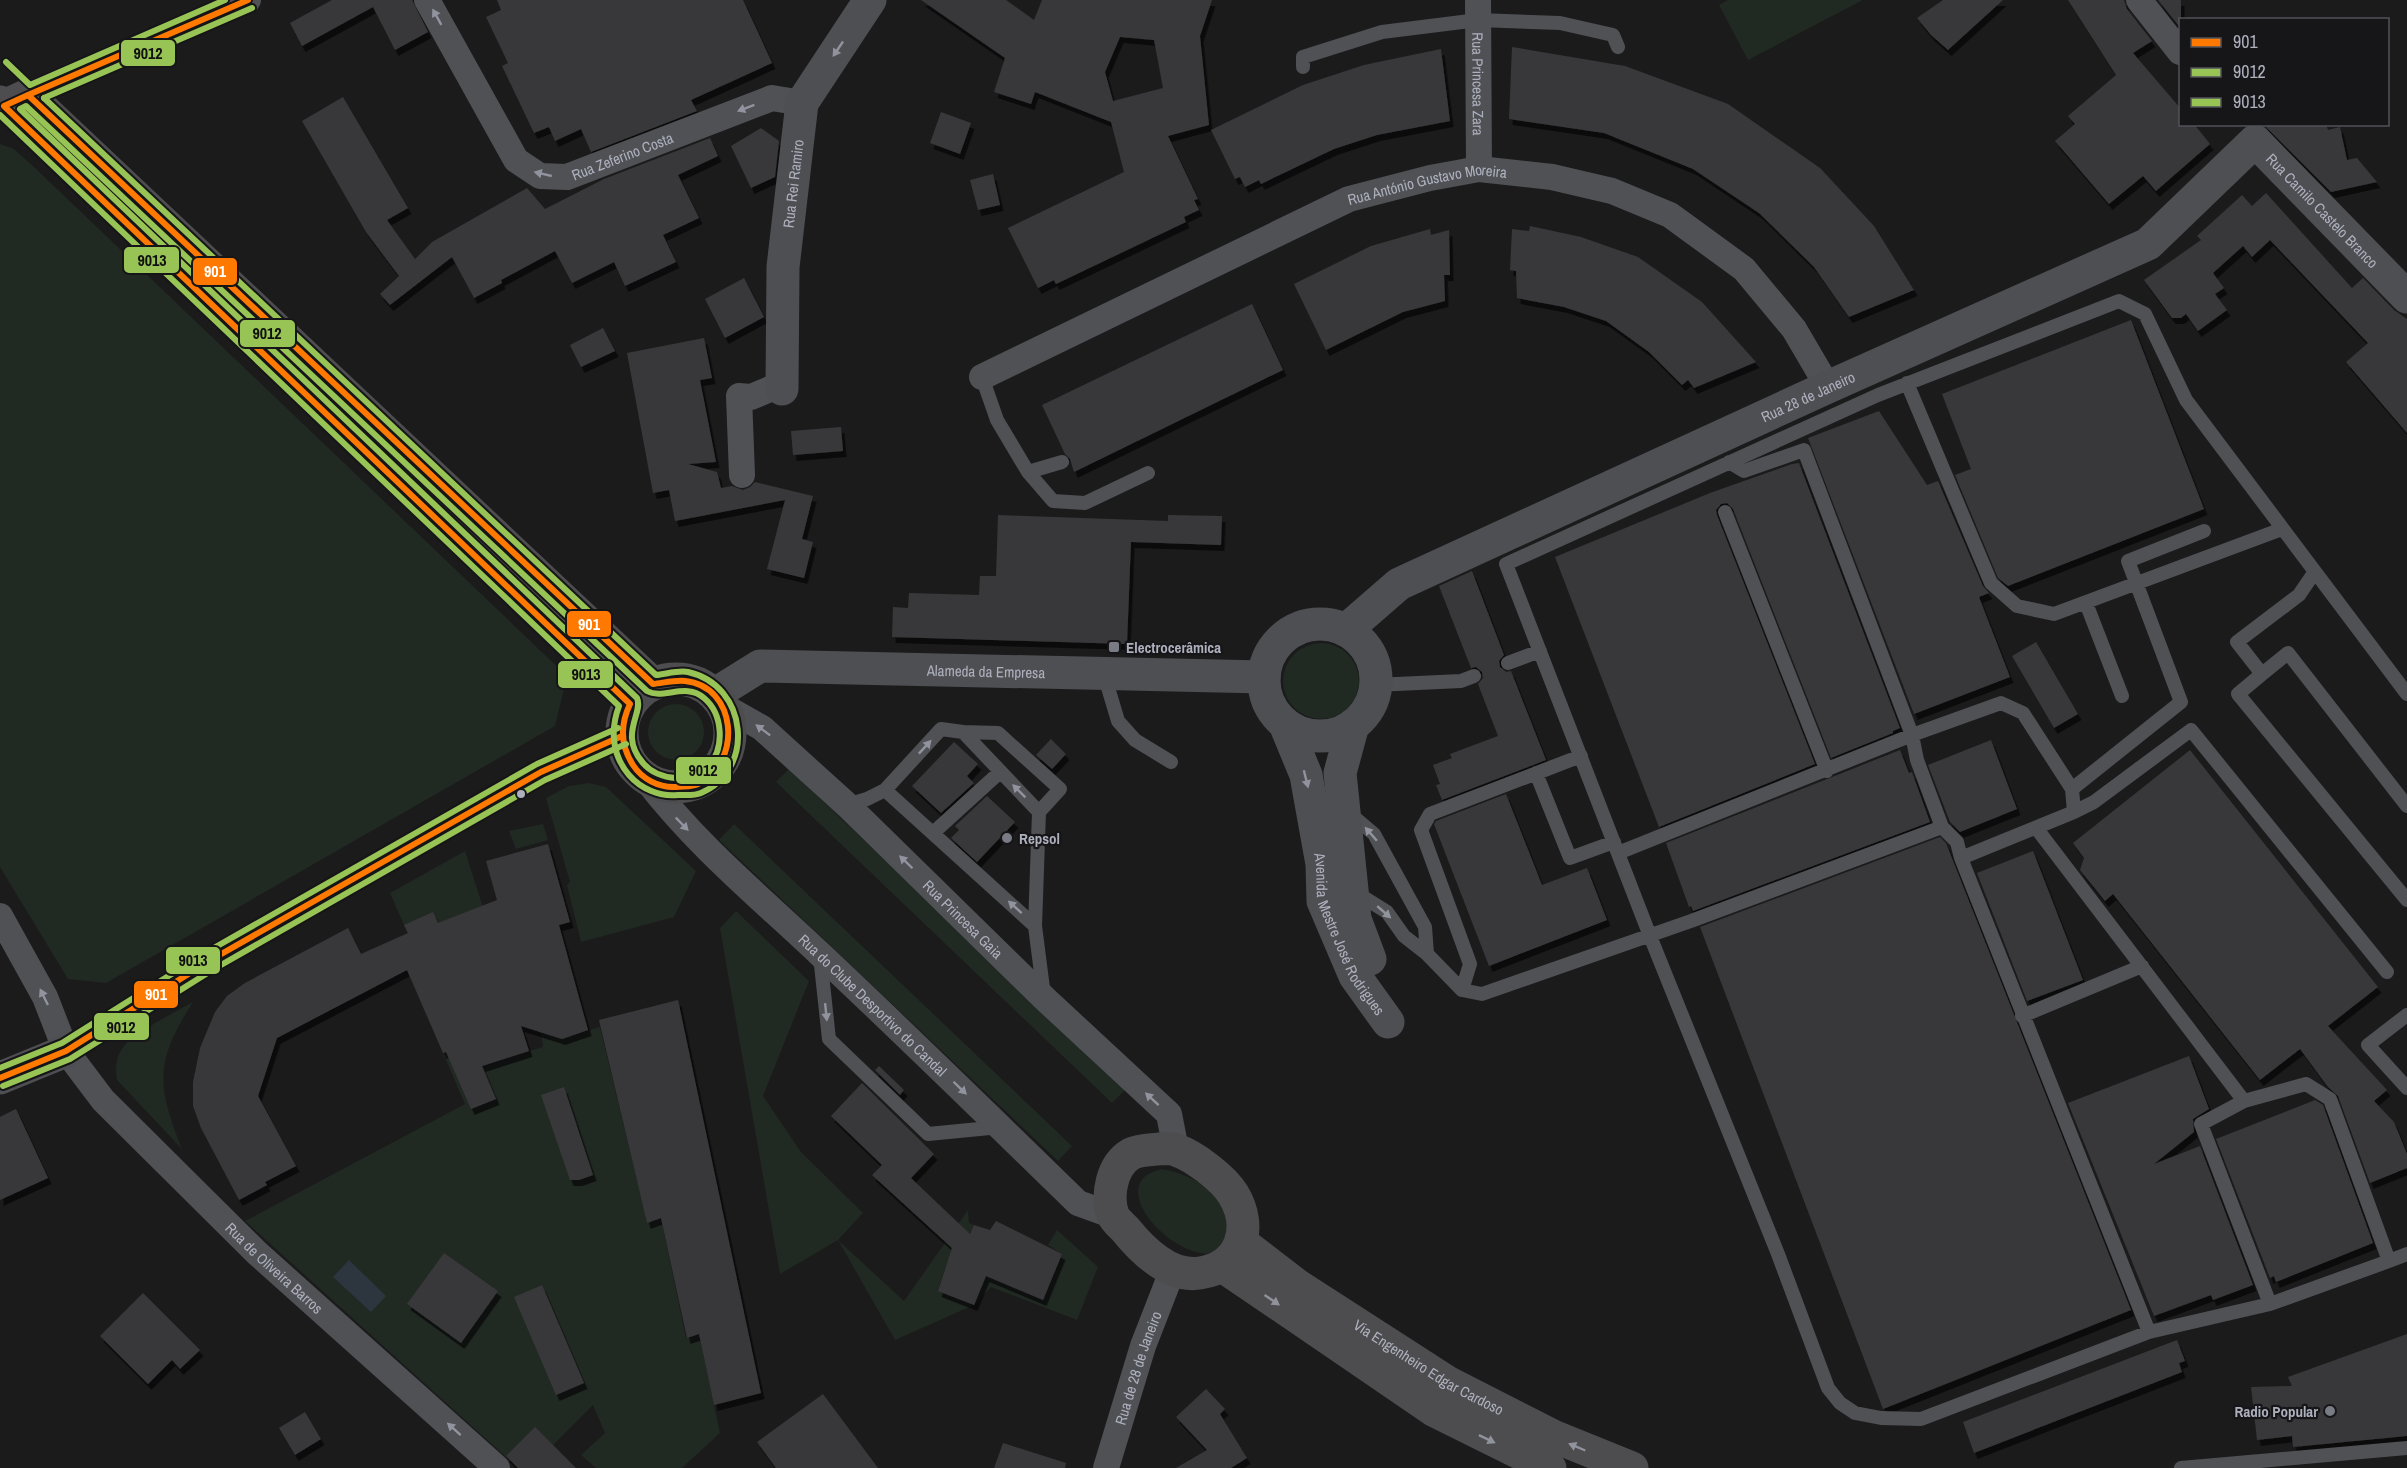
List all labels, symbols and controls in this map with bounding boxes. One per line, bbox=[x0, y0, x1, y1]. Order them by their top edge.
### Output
one-way arrow bbox=[432, 9, 442, 26]
legend bbox=[2179, 18, 2389, 126]
text: 901 bbox=[2233, 29, 2258, 54]
street label: Rua Princesa Zara bbox=[1468, 32, 1489, 136]
line badge: 9012 bbox=[120, 39, 176, 67]
one-way arrow bbox=[833, 41, 844, 57]
text: 9012 bbox=[133, 42, 163, 64]
text: 9012 bbox=[2233, 59, 2266, 84]
text: 9013 bbox=[2233, 89, 2266, 114]
one-way arrow bbox=[736, 103, 754, 113]
street label: Rua Zeferino Costa bbox=[568, 127, 676, 185]
street label: Rua Rei Ramiro bbox=[777, 138, 808, 229]
street label: Rua Camilo Castelo Branco bbox=[2262, 148, 2383, 272]
street label: Rua António Gustavo Moreira bbox=[1345, 158, 1508, 209]
one-way arrow bbox=[534, 169, 552, 179]
line badge: 9013 bbox=[123, 246, 180, 274]
text: 9013 bbox=[137, 249, 167, 271]
line badge: 901 bbox=[192, 257, 238, 286]
text: 901 bbox=[204, 260, 227, 282]
line badge: 9012 bbox=[239, 319, 296, 348]
text: 9012 bbox=[252, 322, 282, 344]
street label: Rua 28 de Janeiro bbox=[1757, 366, 1858, 427]
line badge: 901 bbox=[566, 610, 612, 638]
text: 901 bbox=[578, 613, 601, 635]
place label: Electrocerâmica bbox=[1126, 637, 1221, 658]
marker: Electrocerâmica bbox=[1107, 640, 1121, 654]
street label: Alameda da Empresa bbox=[926, 659, 1046, 683]
line badge: 9013 bbox=[557, 660, 614, 689]
text: 9013 bbox=[571, 663, 601, 685]
one-way arrow bbox=[755, 724, 771, 736]
one-way arrow bbox=[918, 740, 931, 755]
line badge: 9012 bbox=[675, 756, 732, 785]
text: 9012 bbox=[688, 759, 718, 781]
one-way arrow bbox=[1301, 769, 1311, 788]
one-way arrow bbox=[1012, 784, 1026, 799]
unlabelled marker bbox=[515, 788, 527, 800]
one-way arrow bbox=[675, 816, 689, 831]
one-way arrow bbox=[1365, 826, 1378, 842]
place label: Repsol bbox=[1019, 828, 1060, 849]
marker: Repsol bbox=[1000, 831, 1014, 845]
street label: Avenida Mestre José Rodrigues bbox=[1309, 850, 1390, 1019]
one-way arrow bbox=[899, 856, 913, 870]
street label: Rua Princesa Gaia bbox=[919, 875, 1008, 963]
one-way arrow bbox=[1008, 901, 1023, 914]
one-way arrow bbox=[1376, 905, 1391, 918]
street label: Rua do Clube Desportivo do Candal bbox=[794, 929, 952, 1081]
line badge: 9013 bbox=[165, 946, 221, 975]
text: 9013 bbox=[178, 949, 208, 971]
line badge: 901 bbox=[133, 980, 179, 1009]
text: 901 bbox=[145, 983, 168, 1005]
one-way arrow bbox=[40, 988, 49, 1005]
one-way arrow bbox=[821, 1003, 831, 1022]
line badge: 9012 bbox=[93, 1012, 150, 1041]
text: 9012 bbox=[106, 1016, 136, 1038]
one-way arrow bbox=[953, 1081, 968, 1095]
one-way arrow bbox=[1145, 1092, 1160, 1106]
street label: Rua de Oliveira Barros bbox=[221, 1217, 328, 1318]
one-way arrow bbox=[1264, 1294, 1280, 1306]
street label: Rua de 28 de Janeiro bbox=[1109, 1308, 1166, 1427]
street label: Via Engenheiro Edgar Cardoso bbox=[1350, 1314, 1508, 1420]
place label: Radio Popular bbox=[2235, 1401, 2318, 1422]
marker: Radio Popular bbox=[2323, 1404, 2337, 1418]
one-way arrow bbox=[447, 1423, 462, 1436]
one-way arrow bbox=[1478, 1434, 1495, 1443]
one-way arrow bbox=[1569, 1442, 1586, 1451]

